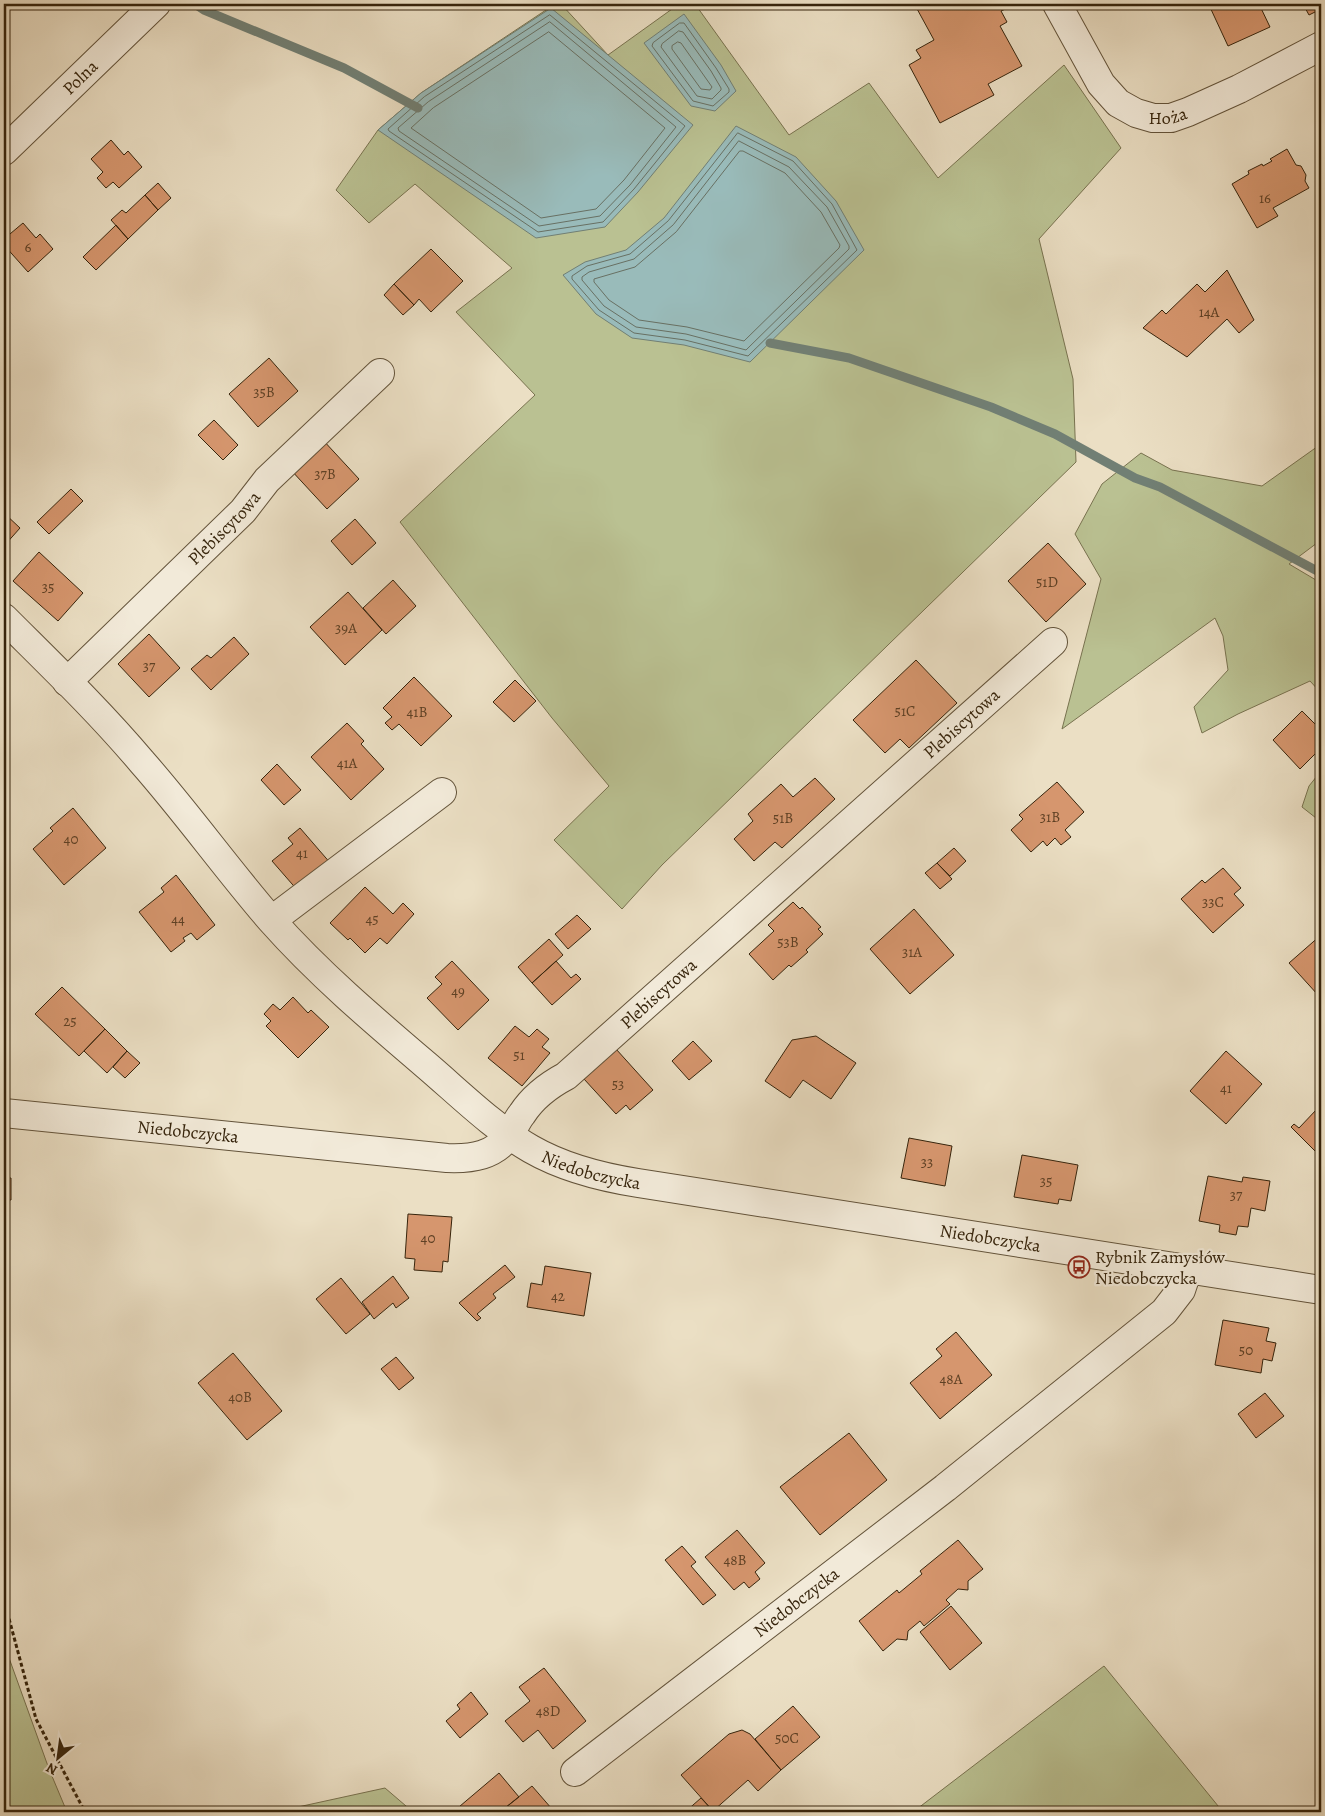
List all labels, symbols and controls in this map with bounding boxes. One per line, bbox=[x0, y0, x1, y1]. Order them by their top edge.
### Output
street label: Polna bbox=[57, 54, 104, 100]
street label: Hoża bbox=[1148, 101, 1191, 130]
house number: 16 bbox=[1259, 188, 1271, 208]
house number: 6 bbox=[25, 237, 32, 257]
house number: 14A bbox=[1199, 302, 1220, 322]
house number: 35B bbox=[253, 382, 275, 402]
house number: 37B bbox=[314, 464, 336, 484]
street label: Plebiscytowa bbox=[182, 486, 266, 570]
house number: 51D bbox=[1036, 572, 1058, 592]
house number: 35 bbox=[42, 577, 54, 597]
house number: 39A bbox=[335, 618, 357, 638]
house number: 37 bbox=[143, 656, 156, 676]
street label: Plebiscytowa bbox=[918, 683, 1005, 764]
house number: 51C bbox=[895, 701, 915, 721]
house number: 41B bbox=[407, 702, 427, 722]
house number: 41A bbox=[337, 753, 358, 773]
house number: 31B bbox=[1040, 807, 1060, 827]
house number: 51B bbox=[773, 808, 793, 828]
house number: 40 bbox=[64, 829, 78, 849]
house number: 41 bbox=[296, 843, 308, 863]
house number: 33C bbox=[1202, 892, 1224, 912]
house number: 44 bbox=[171, 909, 185, 929]
house number: 45 bbox=[365, 909, 379, 929]
house number: 53B bbox=[777, 932, 799, 952]
house number: 31A bbox=[902, 942, 922, 962]
street label: Plebiscytowa bbox=[615, 953, 702, 1034]
house number: 49 bbox=[451, 981, 465, 1001]
house number: 25 bbox=[63, 1011, 77, 1031]
house number: 51 bbox=[513, 1045, 525, 1065]
house number: 53 bbox=[612, 1074, 624, 1094]
house number: 41 bbox=[1220, 1078, 1232, 1098]
street label: Niedobczycka bbox=[136, 1115, 241, 1149]
street label: Niedobczycka bbox=[538, 1145, 643, 1195]
house number: 33 bbox=[921, 1152, 933, 1172]
house number: 35 bbox=[1040, 1171, 1052, 1191]
house number: 37 bbox=[1230, 1185, 1243, 1205]
street label: Niedobczycka bbox=[938, 1218, 1043, 1258]
house number: 40 bbox=[421, 1228, 435, 1248]
place label: Rybnik Zamysłów Niedobczycka bbox=[1095, 1245, 1225, 1290]
bus stop icon: Rybnik Zamysłów Niedobczycka bbox=[1067, 1255, 1091, 1279]
house number: 42 bbox=[551, 1286, 565, 1306]
house number: 50 bbox=[1239, 1340, 1253, 1360]
house number: 48A bbox=[940, 1369, 963, 1389]
house number: 40B bbox=[228, 1387, 252, 1407]
house number: 48B bbox=[723, 1550, 747, 1570]
street label: Niedobczycka bbox=[749, 1561, 845, 1643]
house number: 48D bbox=[536, 1701, 560, 1721]
house number: 50C bbox=[775, 1728, 799, 1748]
north arrow bbox=[32, 1734, 82, 1784]
text: N bbox=[43, 1758, 61, 1780]

